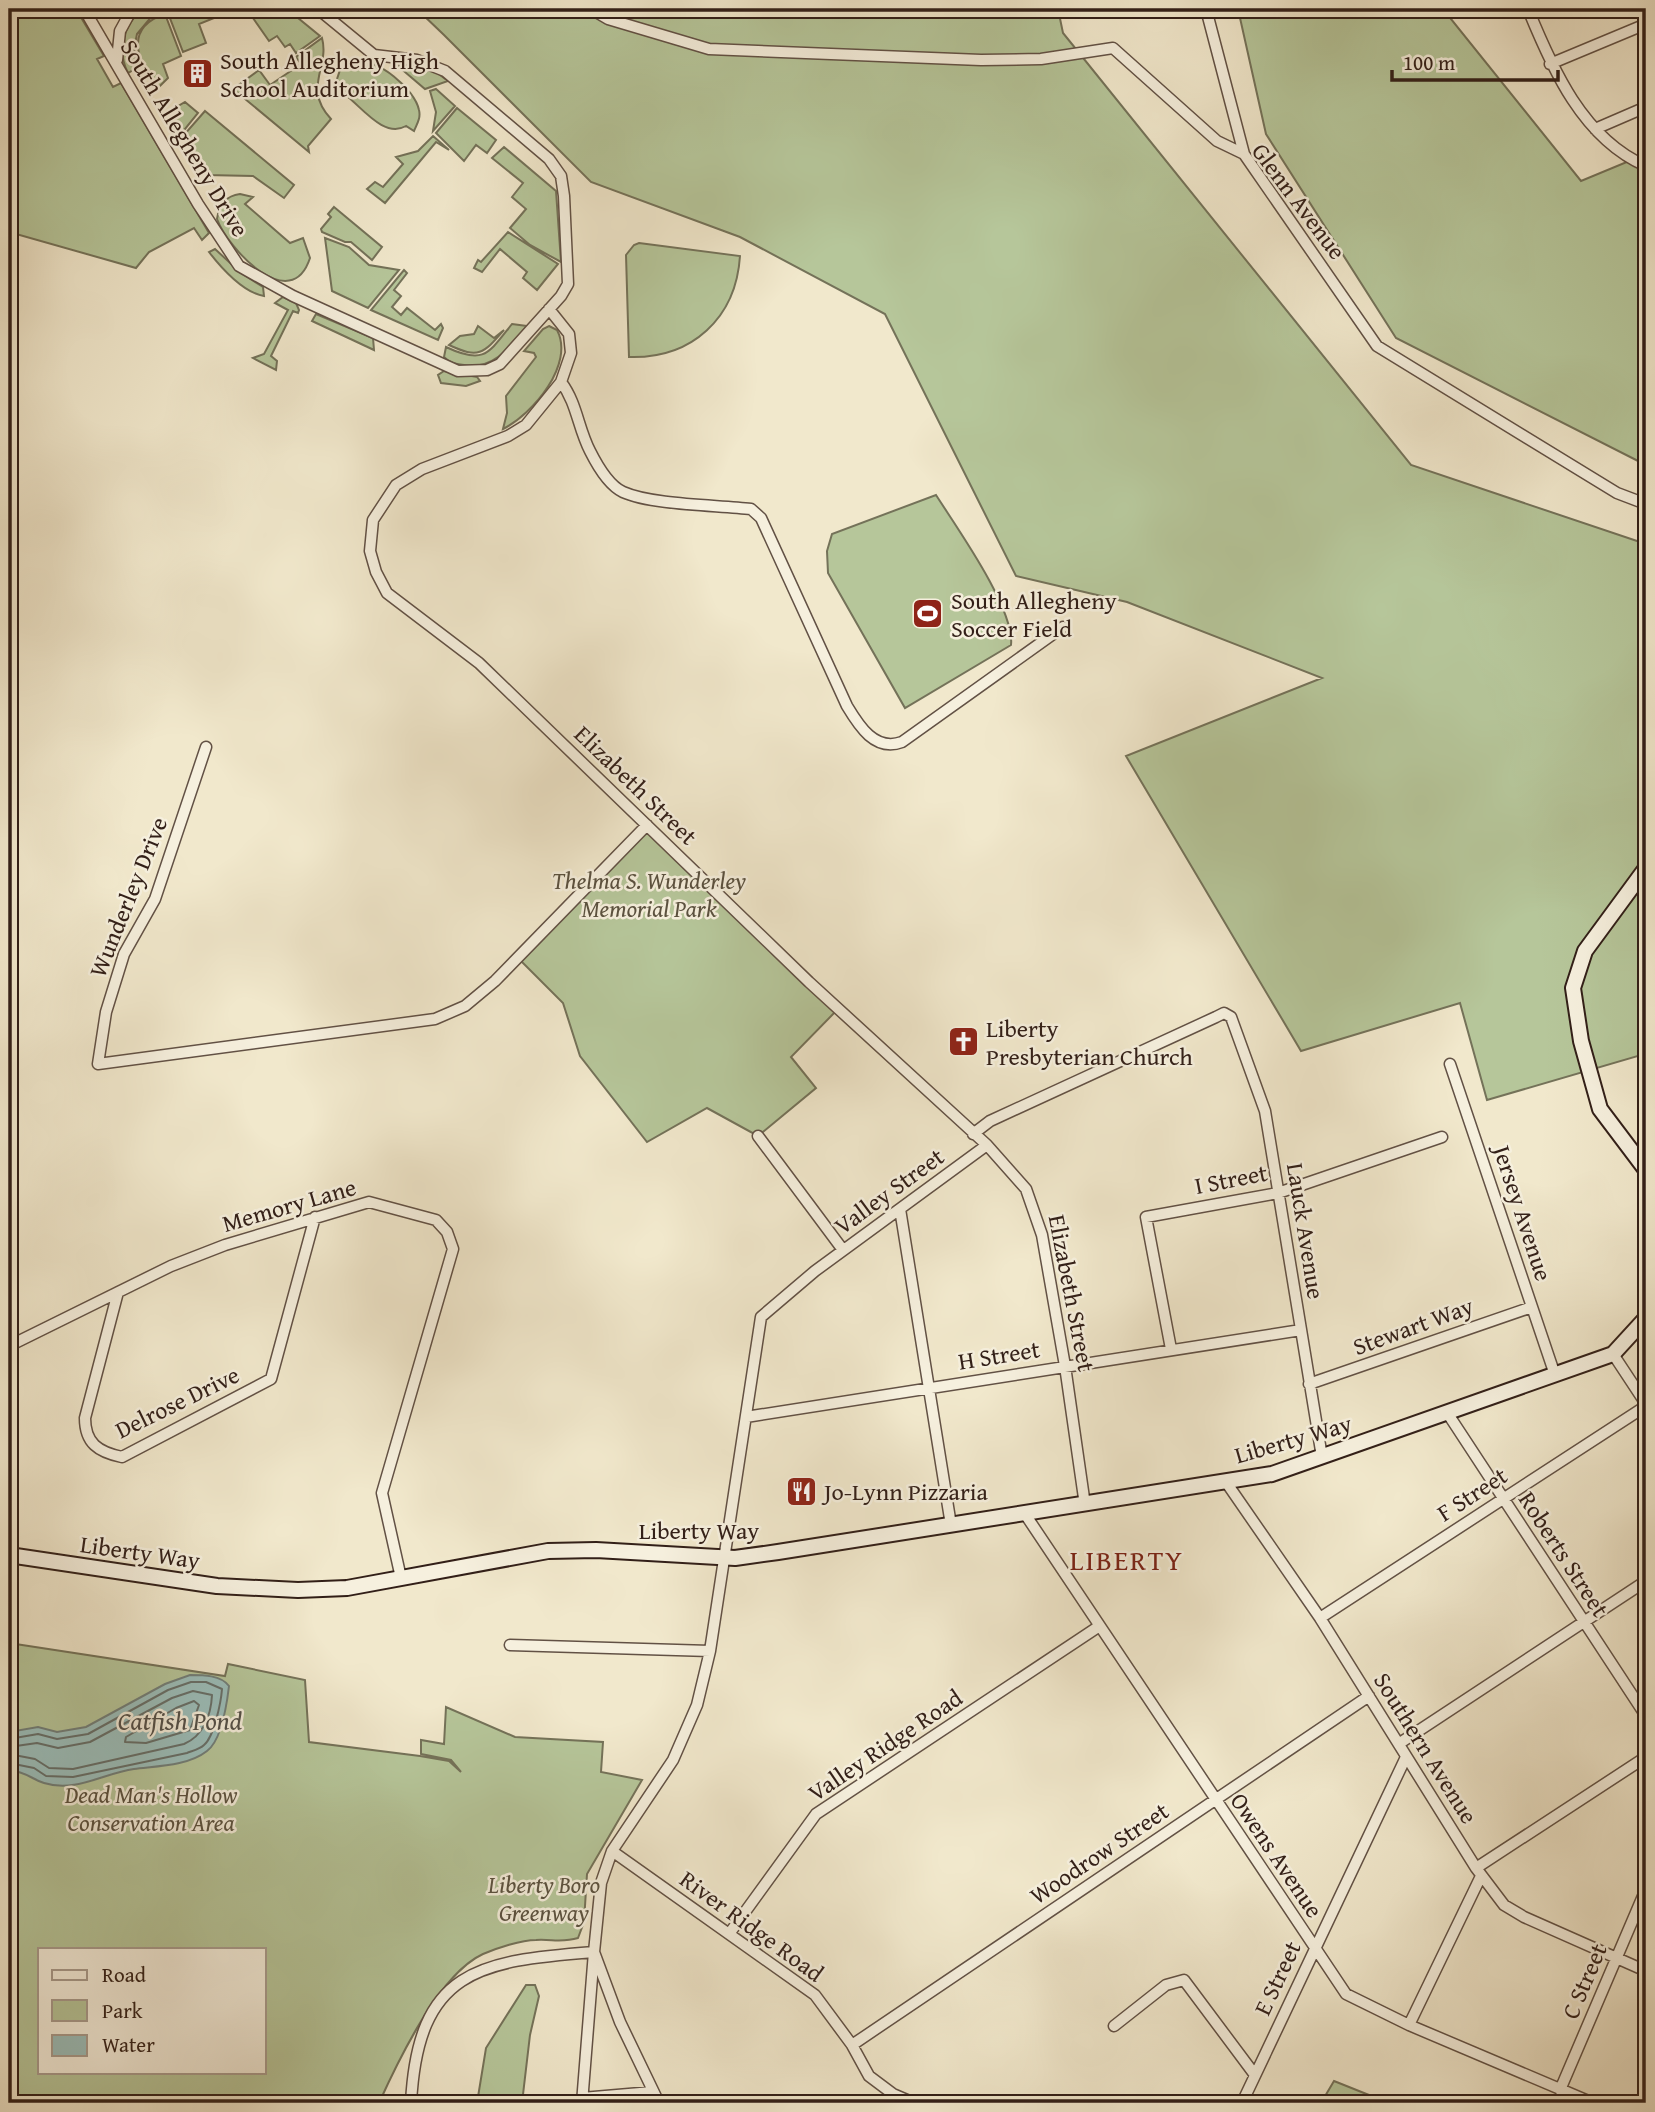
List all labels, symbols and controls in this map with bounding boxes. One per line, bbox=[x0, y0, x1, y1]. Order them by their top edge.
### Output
street label: South Allegheny Drive bbox=[112, 33, 258, 243]
scale bar bbox=[1392, 38, 1559, 82]
place label: South Allegheny High School Auditorium bbox=[220, 43, 439, 106]
text: 100 m bbox=[1403, 47, 1455, 78]
building icon: South Allegheny High School Auditorium bbox=[180, 57, 214, 91]
street label: Glenn Avenue bbox=[1243, 135, 1355, 267]
place label: South Allegheny Soccer Field bbox=[951, 583, 1117, 646]
sports icon: South Allegheny Soccer Field bbox=[911, 597, 945, 631]
street label: Elizabeth Street bbox=[567, 717, 706, 853]
street label: Wunderley Drive bbox=[80, 812, 176, 982]
park label: Thelma S. Wunderley Memorial Park bbox=[552, 863, 746, 926]
place label: Liberty Presbyterian Church bbox=[986, 1011, 1193, 1074]
church icon: Liberty Presbyterian Church bbox=[946, 1025, 980, 1059]
street label: Jersey Avenue bbox=[1484, 1138, 1561, 1285]
street label: Valley Street bbox=[827, 1139, 952, 1243]
street label: I Street bbox=[1192, 1155, 1271, 1203]
street label: Lauck Avenue bbox=[1278, 1160, 1334, 1302]
street label: Memory Lane bbox=[218, 1169, 360, 1241]
street label: Elizabeth Street bbox=[1040, 1212, 1104, 1375]
street label: Stewart Way bbox=[1348, 1288, 1478, 1364]
street label: H Street bbox=[956, 1331, 1043, 1379]
street label: Delrose Drive bbox=[109, 1357, 245, 1447]
street label: Liberty Way bbox=[1230, 1406, 1356, 1472]
street label: F Street bbox=[1430, 1458, 1515, 1530]
restaurant icon: Jo-Lynn Pizzaria bbox=[784, 1474, 818, 1508]
place label: Jo-Lynn Pizzaria bbox=[821, 1474, 989, 1509]
street label: Roberts Street bbox=[1510, 1484, 1618, 1624]
street label: Liberty Way bbox=[639, 1513, 759, 1548]
street label: Liberty Way bbox=[78, 1526, 202, 1578]
district label: LIBERTY bbox=[1070, 1539, 1184, 1580]
street label: Southern Avenue bbox=[1365, 1666, 1487, 1830]
street label: Valley Ridge Road bbox=[801, 1680, 969, 1810]
water label: Catfish Pond bbox=[118, 1701, 242, 1740]
park label: Dead Man's Hollow Conservation Area bbox=[64, 1777, 238, 1840]
street label: Owens Avenue bbox=[1222, 1785, 1332, 1925]
street label: Woodrow Street bbox=[1022, 1793, 1176, 1913]
street label: River Ridge Road bbox=[673, 1862, 831, 1990]
park label: Liberty Boro Greenway bbox=[487, 1867, 600, 1930]
street label: E Street bbox=[1245, 1935, 1310, 2021]
street label: C Street bbox=[1552, 1937, 1616, 2024]
legend bbox=[38, 1948, 266, 2074]
text: Road bbox=[102, 1959, 147, 1990]
text: Park bbox=[102, 1995, 143, 2026]
text: Water bbox=[102, 2029, 155, 2060]

